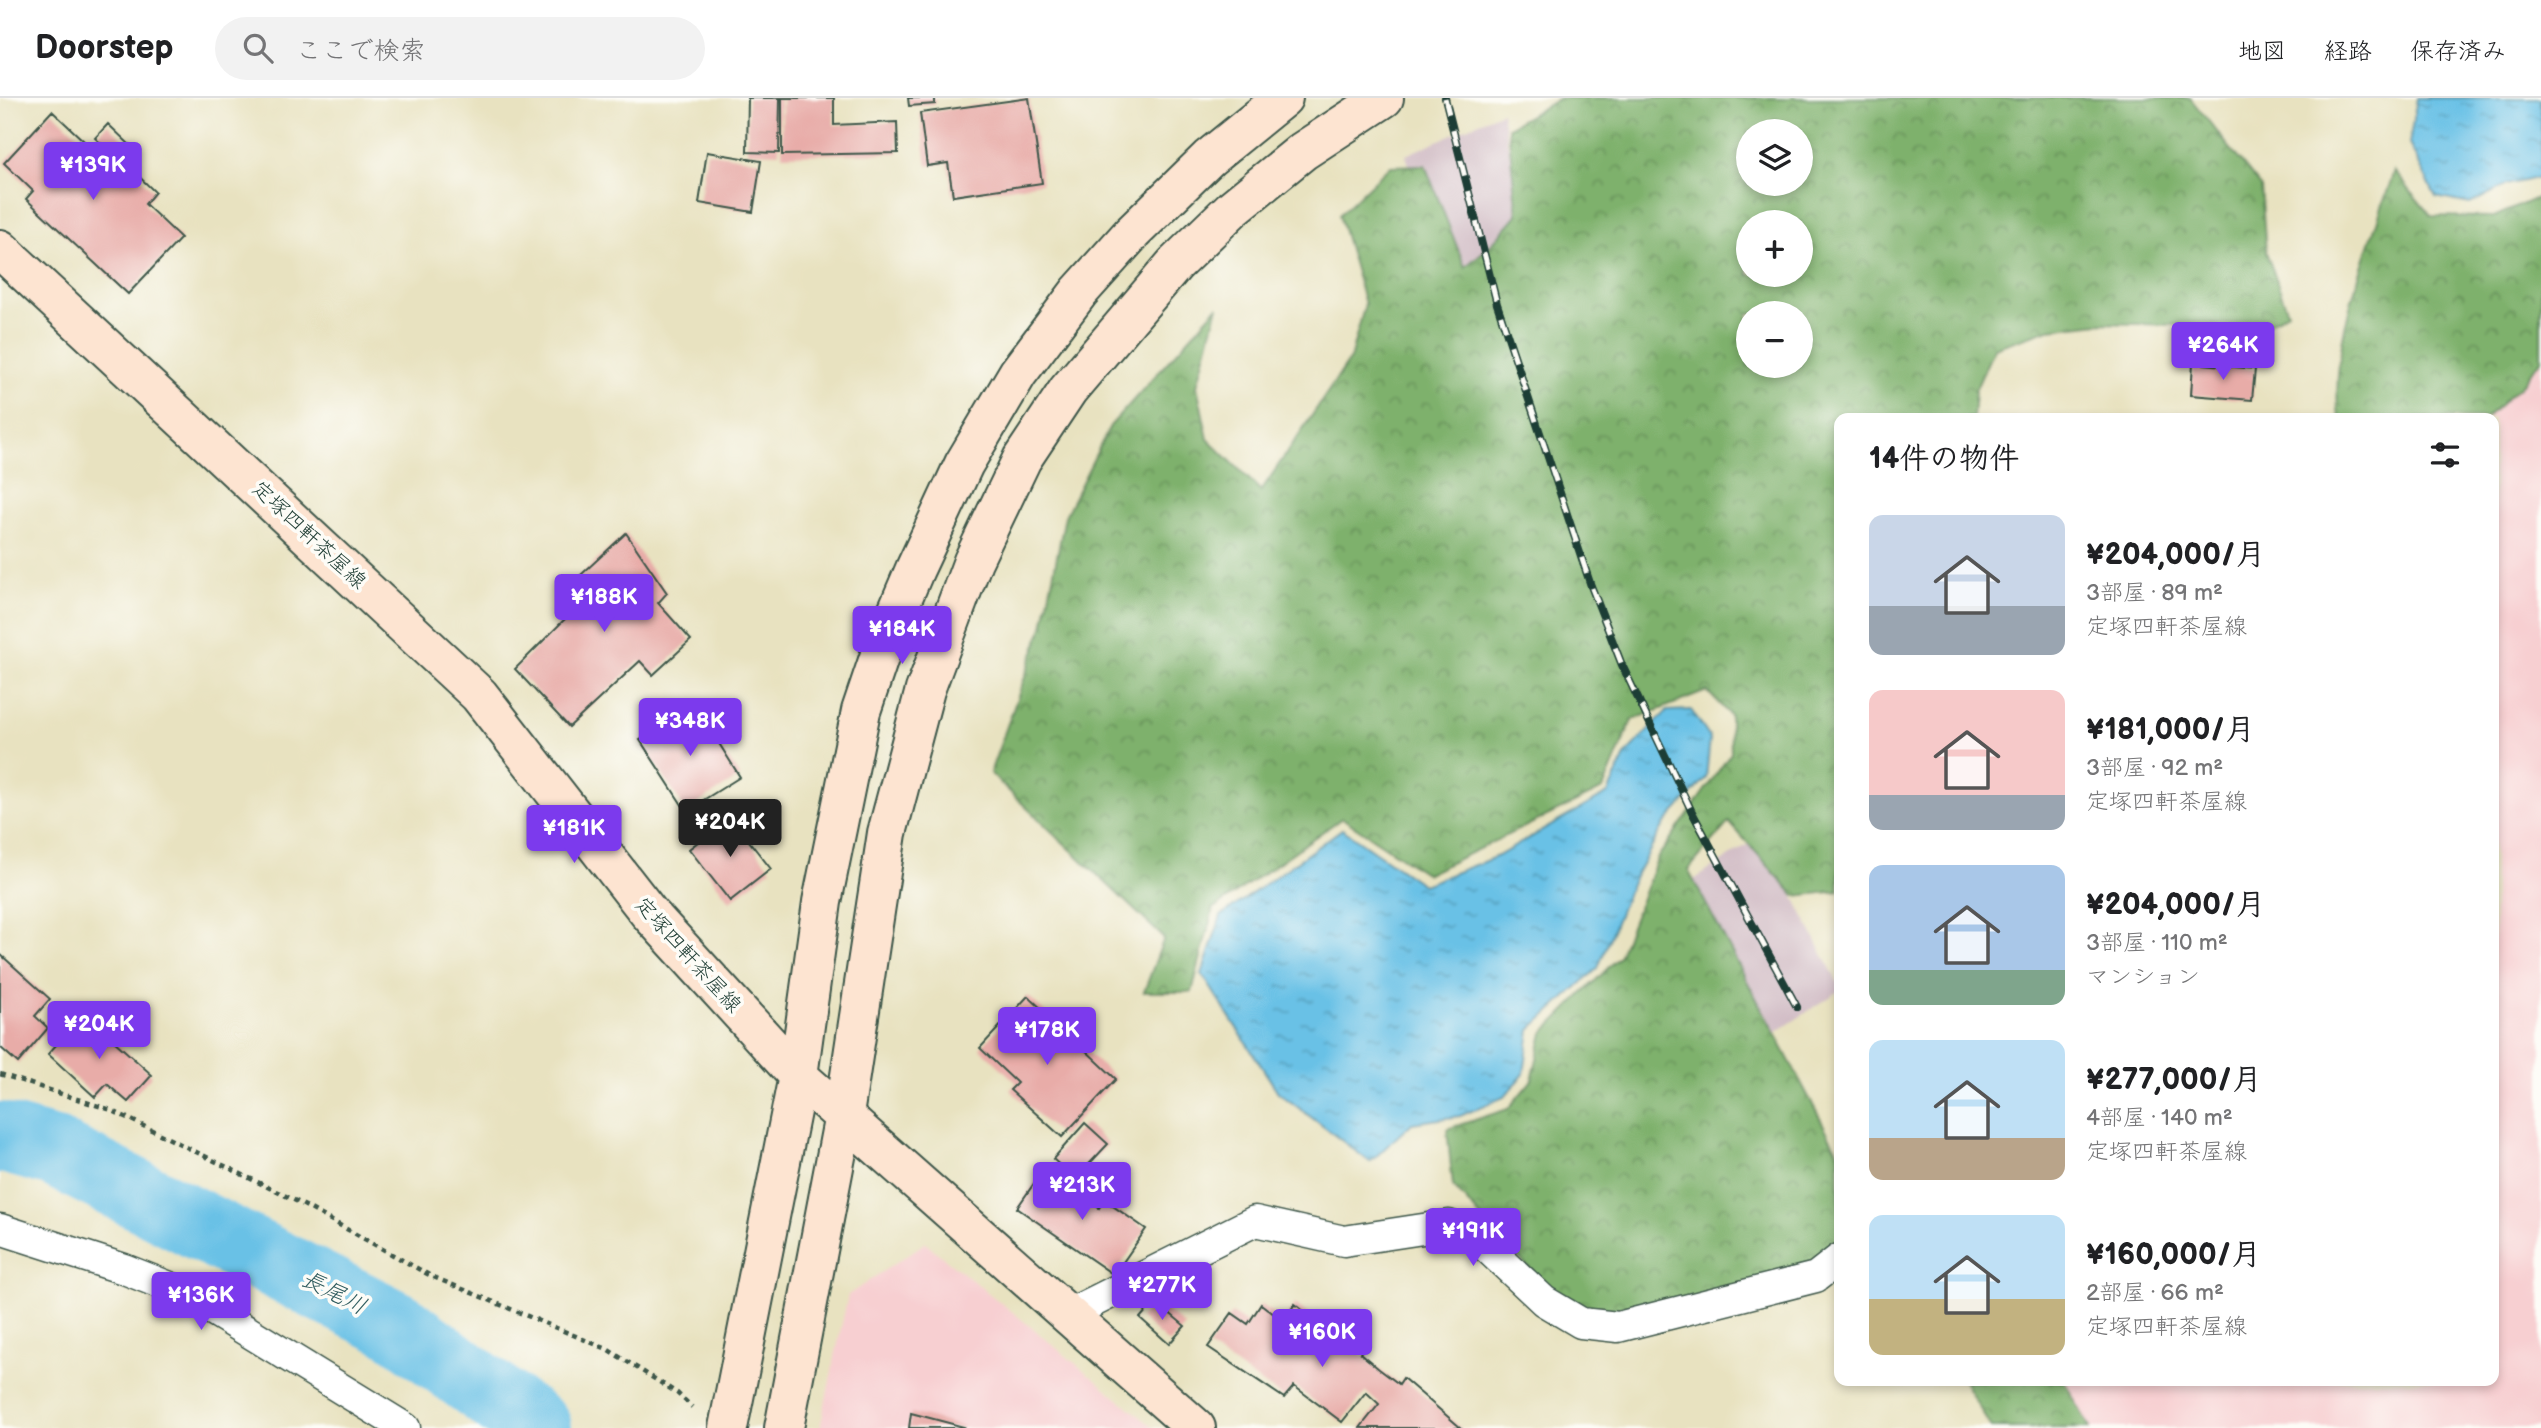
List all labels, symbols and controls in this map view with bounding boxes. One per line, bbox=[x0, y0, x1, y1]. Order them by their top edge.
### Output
search box bbox=[215, 17, 705, 80]
text: Doorstep bbox=[35, 28, 173, 68]
icon: search bbox=[239, 29, 277, 67]
text: ここで検索 bbox=[295, 36, 425, 67]
text: 地図 bbox=[2238, 37, 2286, 66]
text: 経路 bbox=[2324, 37, 2372, 66]
text: 保存済み bbox=[2410, 37, 2506, 66]
map controls bbox=[1736, 119, 1813, 378]
button: layers bbox=[1736, 119, 1813, 196]
pin: ¥139K bbox=[44, 142, 142, 202]
text: ¥139K bbox=[60, 151, 126, 179]
button: + bbox=[1736, 210, 1813, 287]
button: − bbox=[1736, 301, 1813, 378]
pin: ¥264K bbox=[2174, 322, 2272, 382]
text: ¥264K bbox=[2187, 331, 2259, 359]
icon: filters bbox=[2426, 436, 2464, 474]
text: 14件の物件 bbox=[1869, 441, 2019, 477]
street label: 定塚四軒茶屋線 bbox=[247, 476, 371, 594]
text: ¥204,000/月 bbox=[2086, 537, 2265, 573]
icon: home bbox=[1925, 543, 2009, 627]
pin: ¥188K bbox=[555, 574, 653, 634]
text: 3部屋 · 89 m² bbox=[2086, 579, 2223, 607]
text: ¥188K bbox=[570, 583, 638, 611]
pin: ¥184K bbox=[853, 606, 951, 666]
text: 定塚四軒茶屋線 bbox=[2086, 613, 2247, 641]
text: ¥184K bbox=[869, 615, 935, 643]
pin: ¥348K bbox=[641, 698, 739, 758]
text: ¥348K bbox=[655, 707, 725, 735]
text: ¥181,000/月 bbox=[2086, 712, 2255, 748]
icon: home bbox=[1925, 718, 2009, 802]
text: 3部屋 · 92 m² bbox=[2086, 754, 2223, 782]
text: 定塚四軒茶屋線 bbox=[2086, 788, 2247, 816]
pin: ¥204K bbox=[681, 800, 779, 859]
pin: ¥181K bbox=[525, 806, 623, 865]
text: ¥204K bbox=[694, 808, 766, 836]
text: ¥181K bbox=[543, 814, 605, 842]
text: ¥204,000/月 bbox=[2086, 887, 2265, 923]
street label: 定塚四軒茶屋線 bbox=[630, 892, 746, 1018]
icon: home bbox=[1925, 893, 2009, 977]
text: 3部屋 · 110 m² bbox=[2086, 929, 2228, 957]
text: マンション bbox=[2086, 963, 2200, 991]
pin: ¥204K bbox=[50, 1002, 148, 1061]
pin: ¥178K bbox=[998, 1007, 1096, 1067]
text: ¥204K bbox=[63, 1010, 135, 1038]
text: ¥178K bbox=[1014, 1016, 1080, 1044]
text: ¥277,000/月 bbox=[2086, 1062, 2262, 1098]
icon: home bbox=[1925, 1068, 2009, 1152]
text: 4部屋 · 140 m² bbox=[2086, 1104, 2233, 1132]
text: 定塚四軒茶屋線 bbox=[2086, 1138, 2247, 1166]
pin: ¥213K bbox=[1033, 1162, 1131, 1222]
text: ¥213K bbox=[1049, 1171, 1115, 1199]
pin: ¥191K bbox=[1424, 1208, 1522, 1268]
text: ¥191K bbox=[1442, 1217, 1504, 1245]
text: ¥160,000/月 bbox=[2086, 1237, 2261, 1273]
icon: home bbox=[1925, 1243, 2009, 1327]
pin: ¥277K bbox=[1113, 1262, 1211, 1322]
water label: 長尾川 bbox=[297, 1265, 371, 1321]
text: ¥277K bbox=[1128, 1271, 1196, 1299]
pin: ¥136K bbox=[152, 1272, 250, 1332]
text: 2部屋 · 66 m² bbox=[2086, 1279, 2224, 1307]
text: ¥136K bbox=[168, 1281, 234, 1309]
pin: ¥160K bbox=[1273, 1310, 1371, 1369]
text: 定塚四軒茶屋線 bbox=[2086, 1313, 2247, 1341]
text: ¥160K bbox=[1288, 1318, 1356, 1346]

